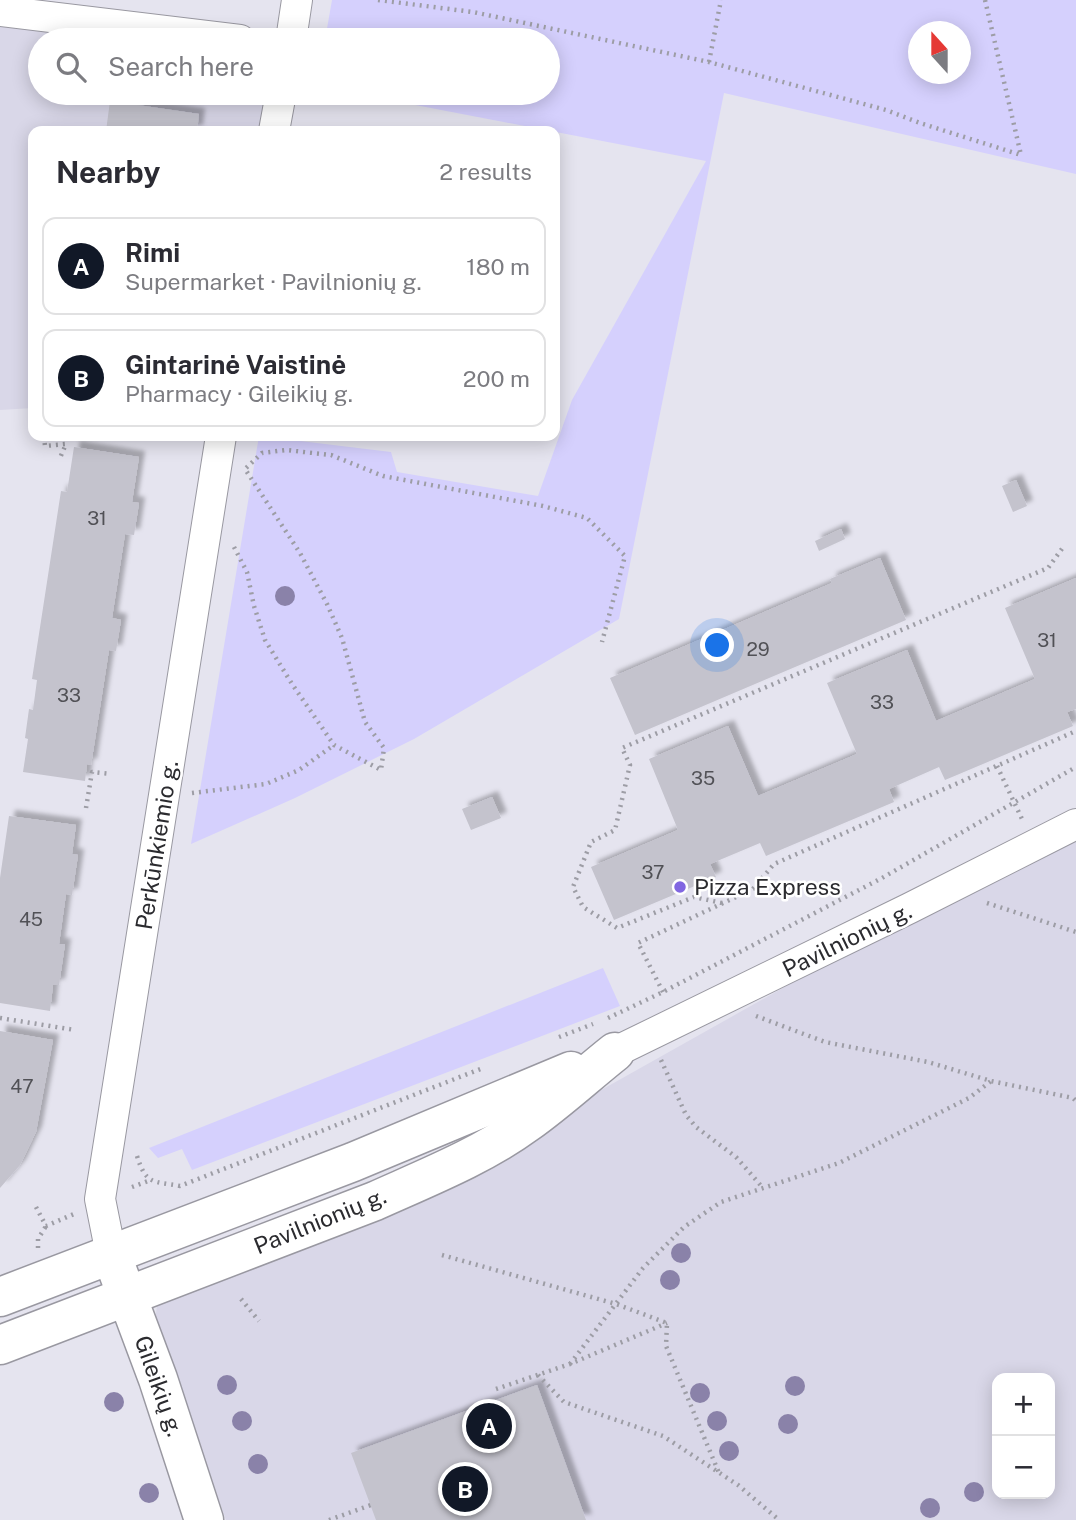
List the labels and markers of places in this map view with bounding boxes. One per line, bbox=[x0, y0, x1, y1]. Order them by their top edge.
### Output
place label: Pizza Express bbox=[694, 873, 841, 900]
marker: Pizza Express bbox=[672, 879, 688, 895]
pin: A bbox=[466, 1400, 512, 1452]
pin: B bbox=[442, 1463, 488, 1515]

